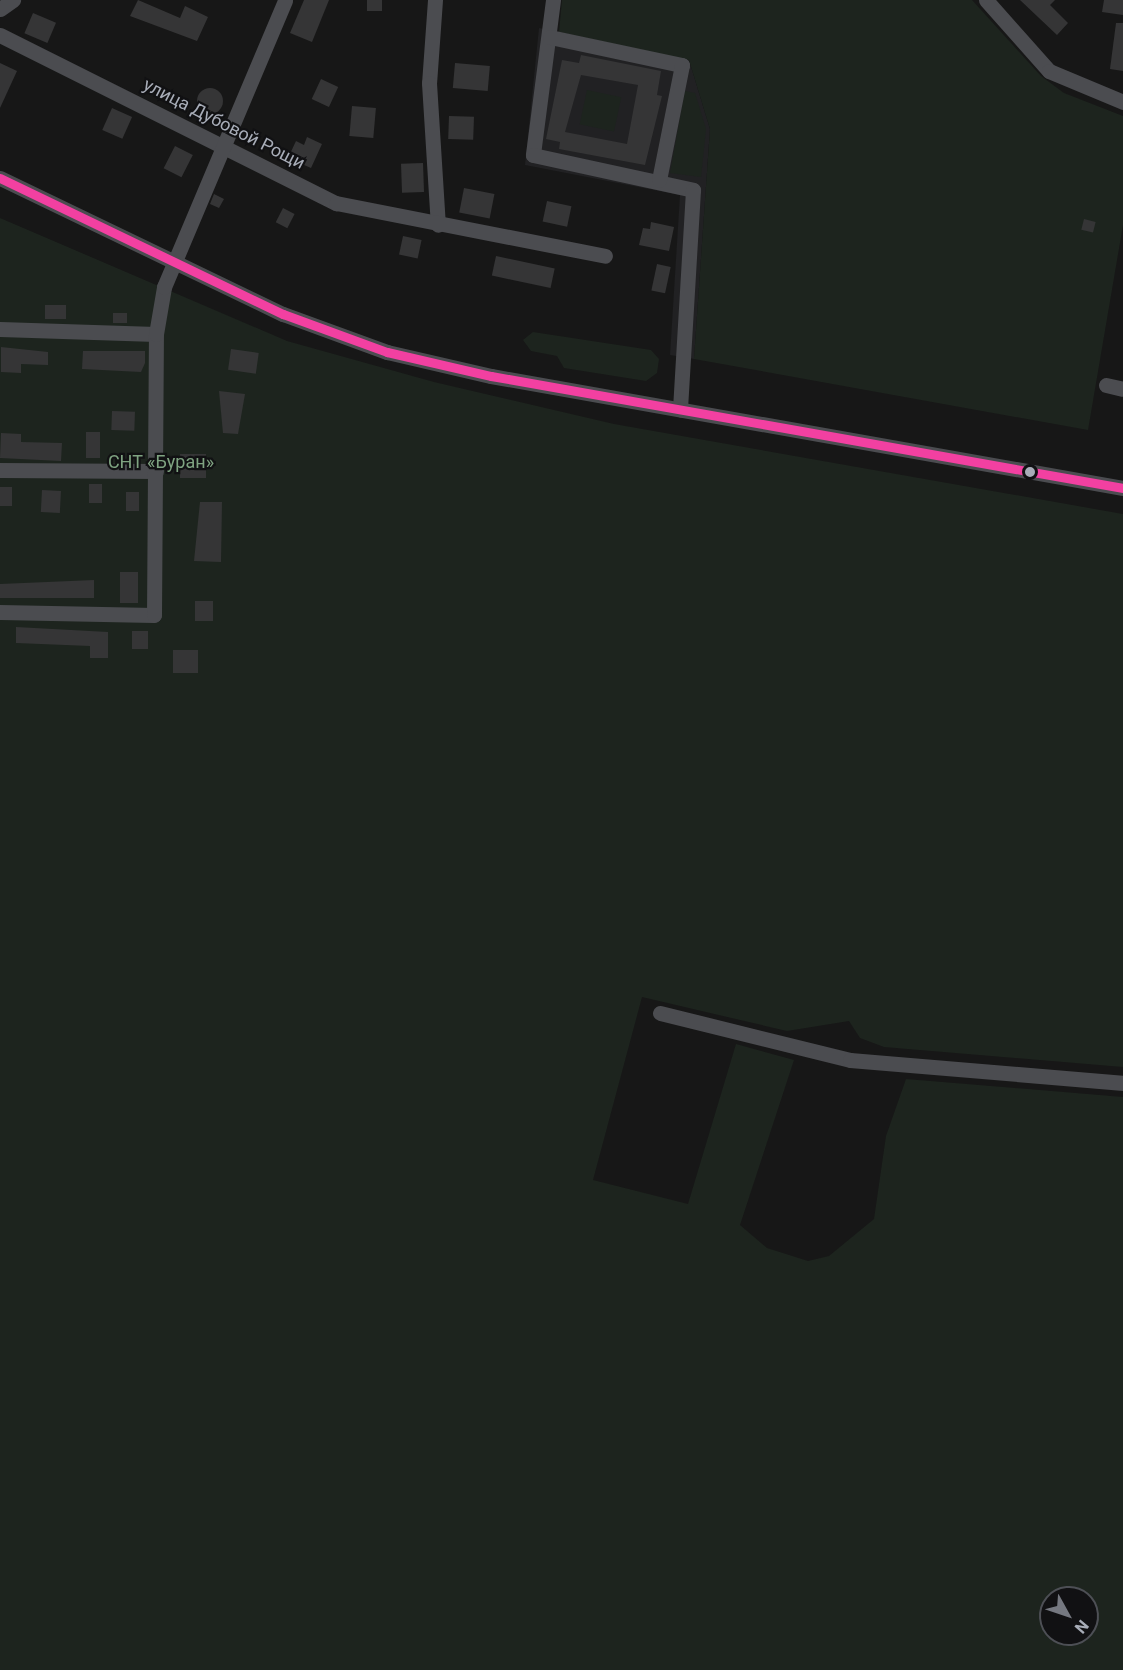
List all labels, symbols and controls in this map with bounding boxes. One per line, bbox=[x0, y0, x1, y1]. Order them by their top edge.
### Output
street label: улица Дубовой Рощи bbox=[140, 74, 308, 174]
park label: СНТ «Буран» bbox=[108, 451, 214, 473]
unlabelled marker bbox=[1024, 466, 1036, 478]
north arrow bbox=[1039, 1586, 1099, 1646]
text: N bbox=[1071, 1616, 1093, 1637]

